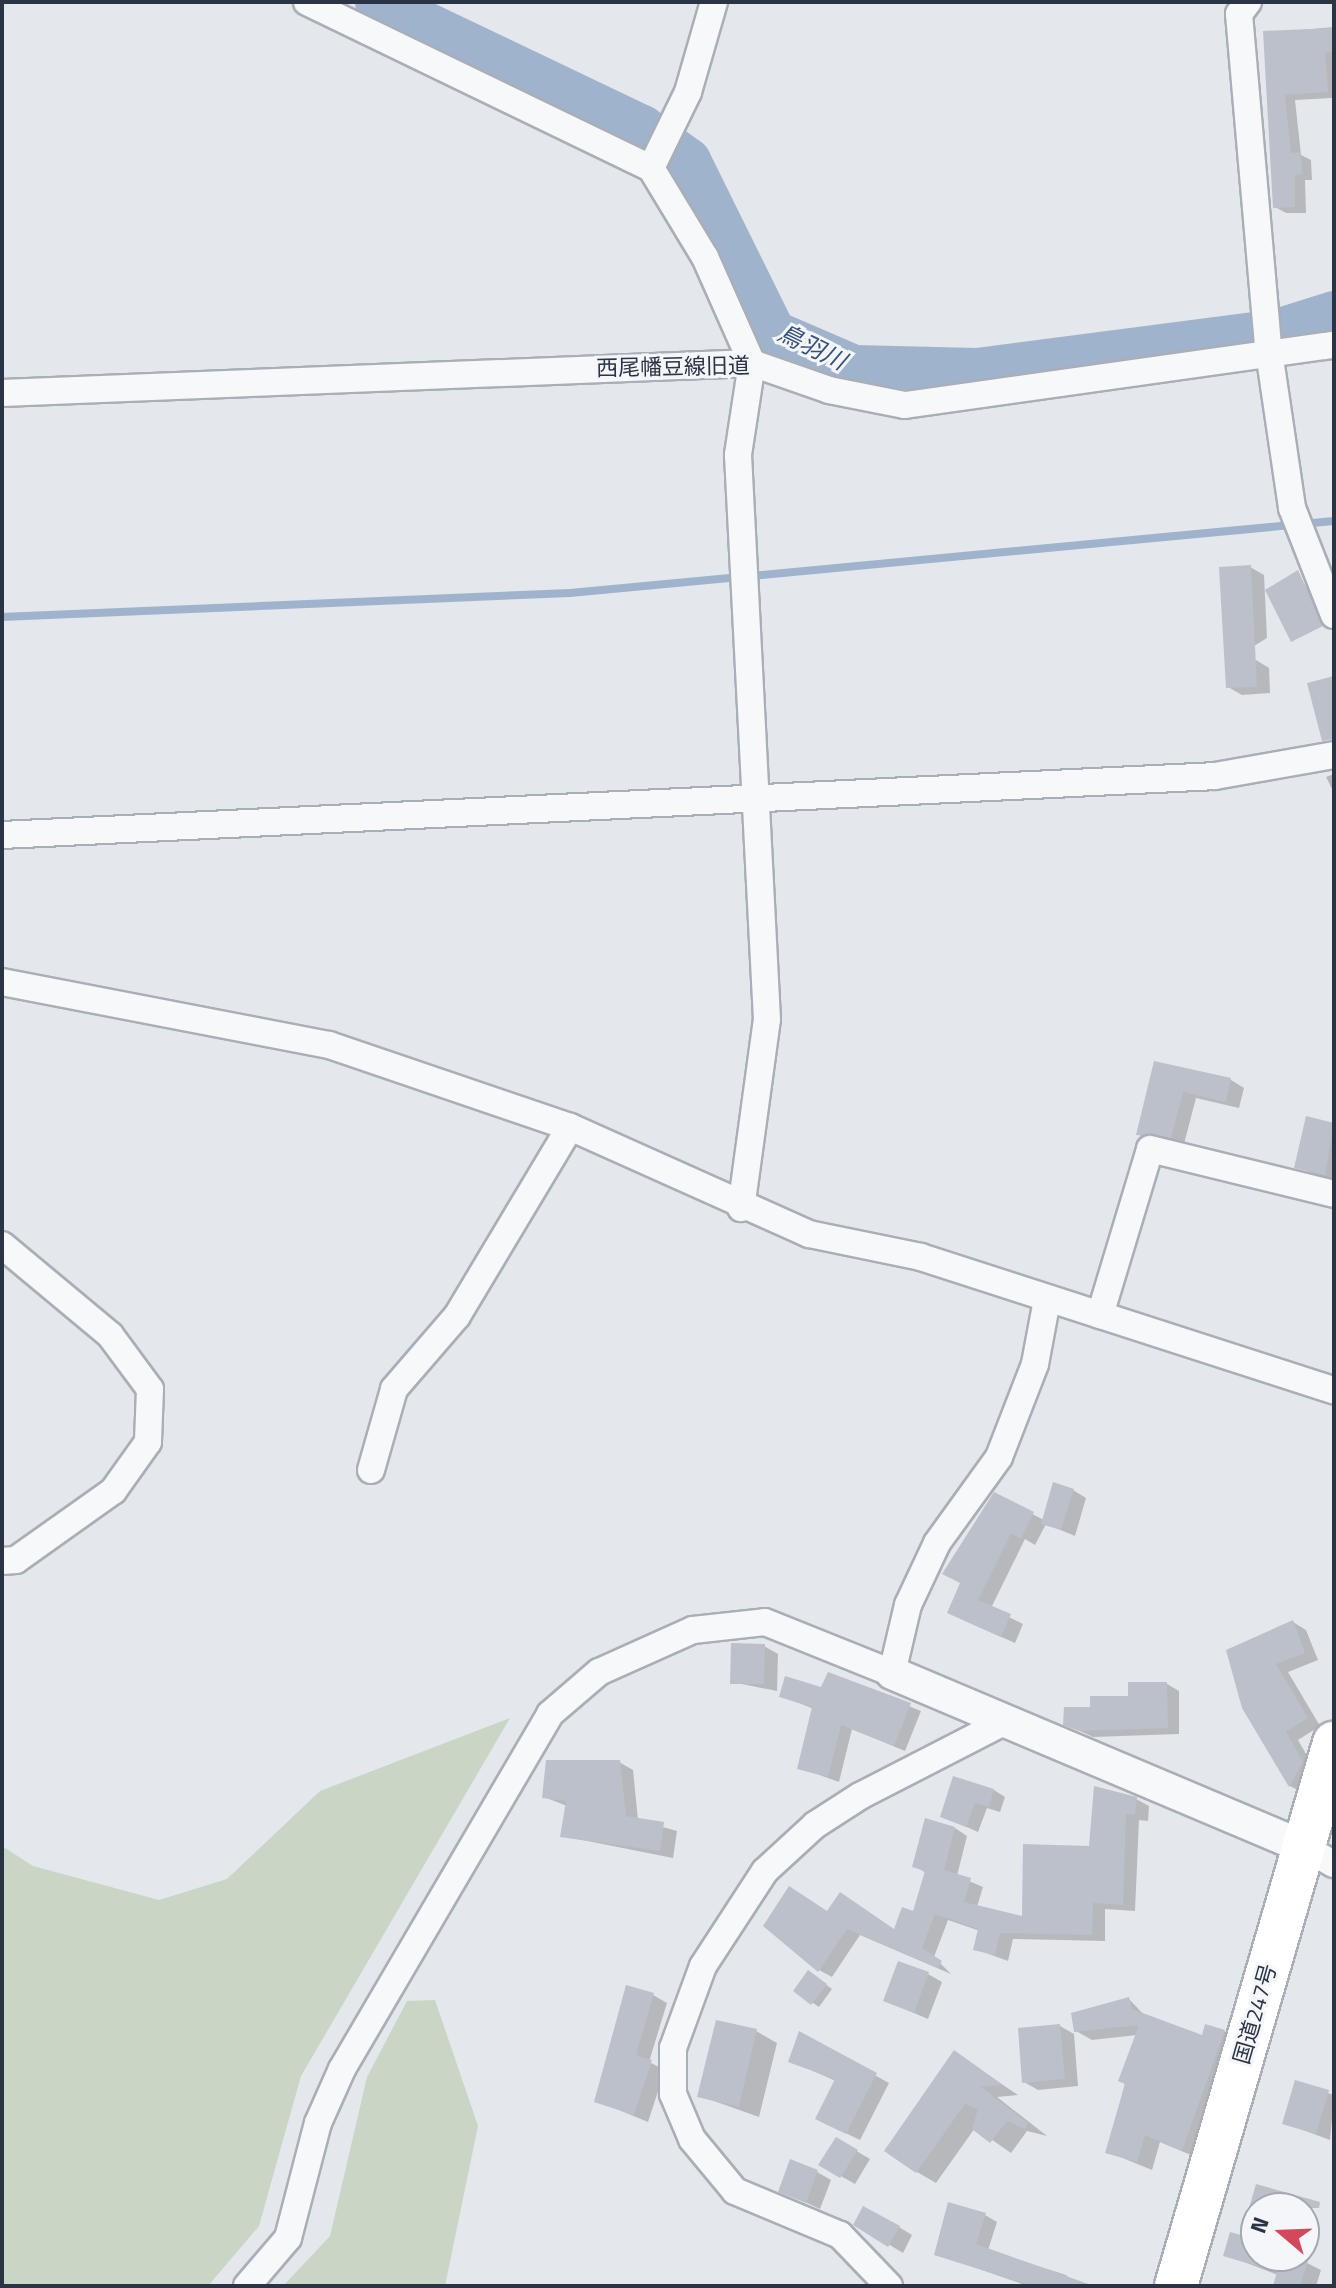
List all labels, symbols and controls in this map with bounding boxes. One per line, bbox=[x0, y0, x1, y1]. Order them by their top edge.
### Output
water label: 鳥羽川 bbox=[773, 318, 851, 376]
street label: 西尾幡豆線旧道 bbox=[596, 352, 750, 382]
street label: 国道247号 bbox=[1228, 1961, 1282, 2067]
north arrow bbox=[1240, 2192, 1320, 2272]
text: N bbox=[1241, 2212, 1278, 2238]

